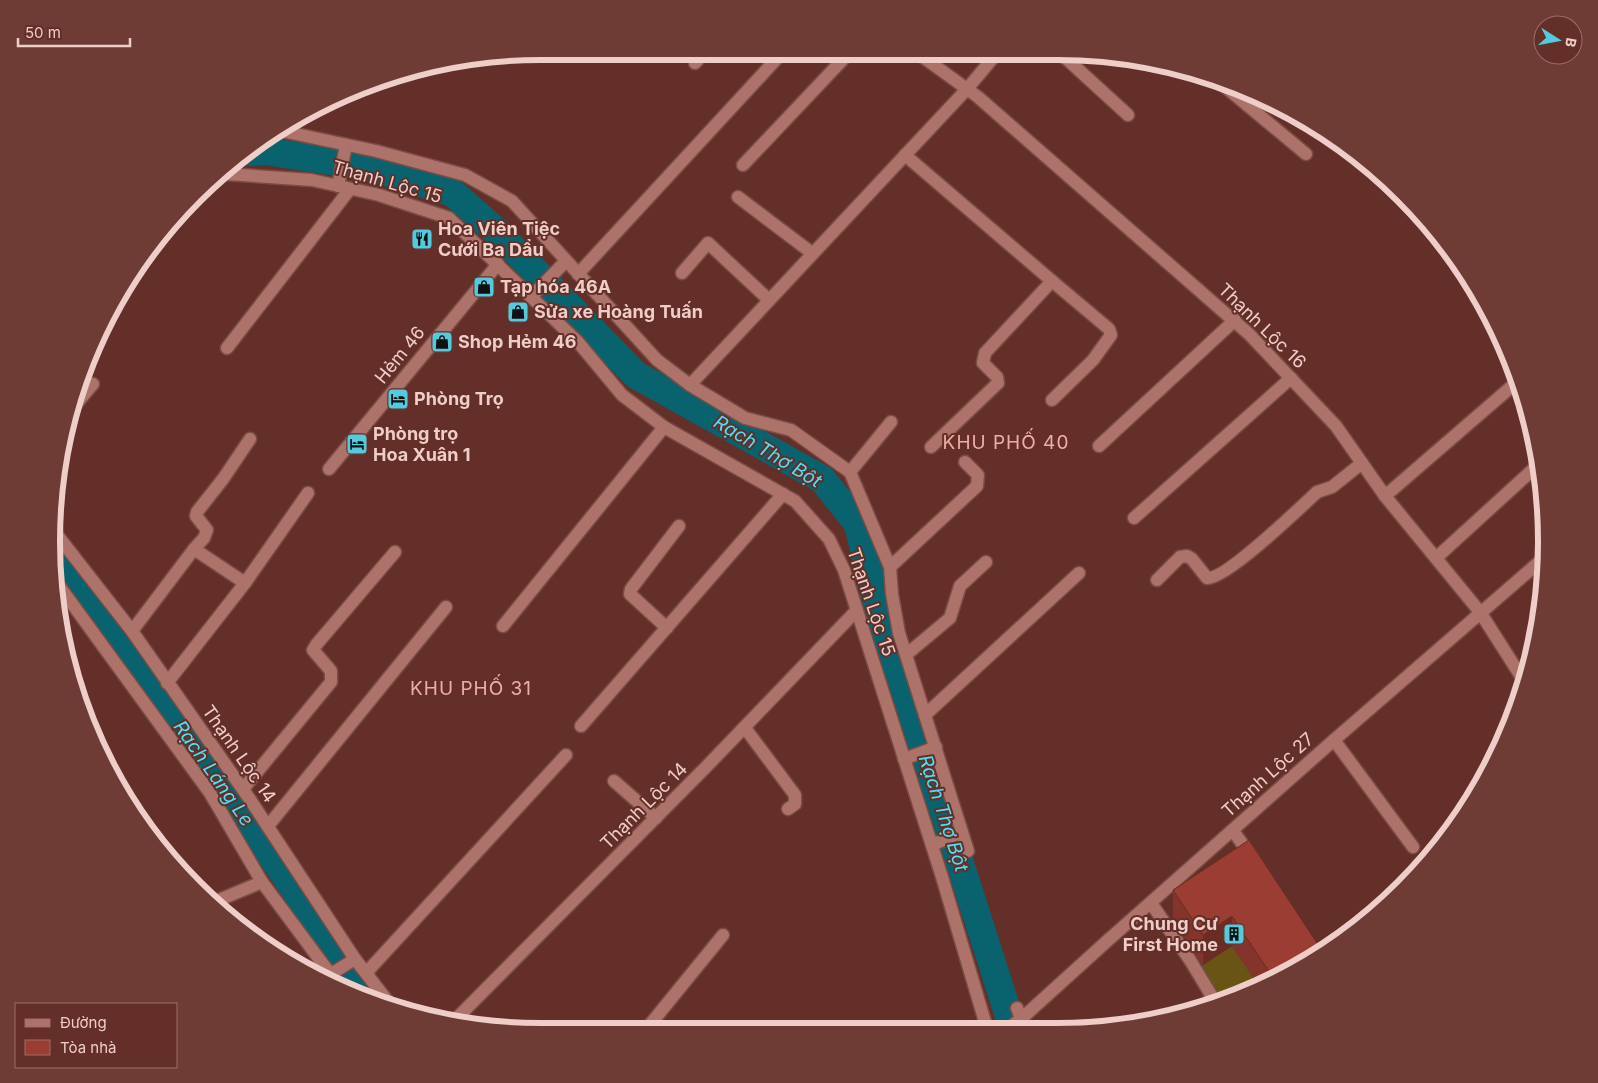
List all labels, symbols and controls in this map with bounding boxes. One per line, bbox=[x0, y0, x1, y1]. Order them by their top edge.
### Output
scale bar bbox=[18, 15, 130, 47]
north arrow bbox=[1533, 15, 1583, 65]
text: 50 m bbox=[25, 23, 61, 42]
text: B bbox=[1562, 36, 1580, 49]
street label: Thạnh Lộc 15 bbox=[330, 156, 444, 207]
place label: Hoa Viên Tiệc Cưới Ba Dẩu bbox=[438, 218, 560, 260]
restaurant icon: Hoa Viên Tiệc Cưới Ba Dẩu bbox=[410, 227, 434, 251]
shop icon: Tạp hóa 46A bbox=[472, 275, 496, 299]
place label: Tạp hóa 46A bbox=[500, 276, 611, 297]
street label: Thạnh Lộc 16 bbox=[1214, 279, 1310, 373]
shop icon: Sửa xe Hoàng Tuấn bbox=[506, 300, 530, 324]
place label: Sửa xe Hoàng Tuấn bbox=[534, 301, 703, 322]
street label: Hẻm 46 bbox=[370, 322, 429, 388]
shop icon: Shop Hẻm 46 bbox=[430, 330, 454, 354]
place label: Shop Hẻm 46 bbox=[458, 331, 576, 352]
hotel icon: Phòng Trọ bbox=[386, 387, 410, 411]
place label: Phòng Trọ bbox=[414, 388, 504, 409]
water label: Rạch Thợ Bột bbox=[710, 410, 826, 493]
place label: Phòng trọ Hoa Xuân 1 bbox=[373, 423, 471, 465]
district label: KHU PHỐ 40 bbox=[943, 428, 1069, 454]
hotel icon: Phòng trọ Hoa Xuân 1 bbox=[345, 432, 369, 456]
street label: Thạnh Lộc 15 bbox=[843, 545, 900, 659]
district label: KHU PHỐ 31 bbox=[410, 674, 532, 700]
street label: Thạnh Lộc 14 bbox=[198, 701, 281, 806]
water label: Rạch Láng Le bbox=[169, 716, 258, 830]
street label: Thạnh Lộc 27 bbox=[1217, 728, 1318, 821]
water label: Rạch Thợ Bột bbox=[914, 752, 973, 875]
street label: Thạnh Lộc 14 bbox=[596, 758, 691, 853]
place label: Chung Cư First Home bbox=[1123, 913, 1218, 955]
building icon: Chung Cư First Home bbox=[1222, 922, 1246, 946]
legend bbox=[15, 1003, 178, 1068]
text: Đường bbox=[60, 1013, 107, 1032]
text: Tòa nhà bbox=[60, 1038, 116, 1057]

